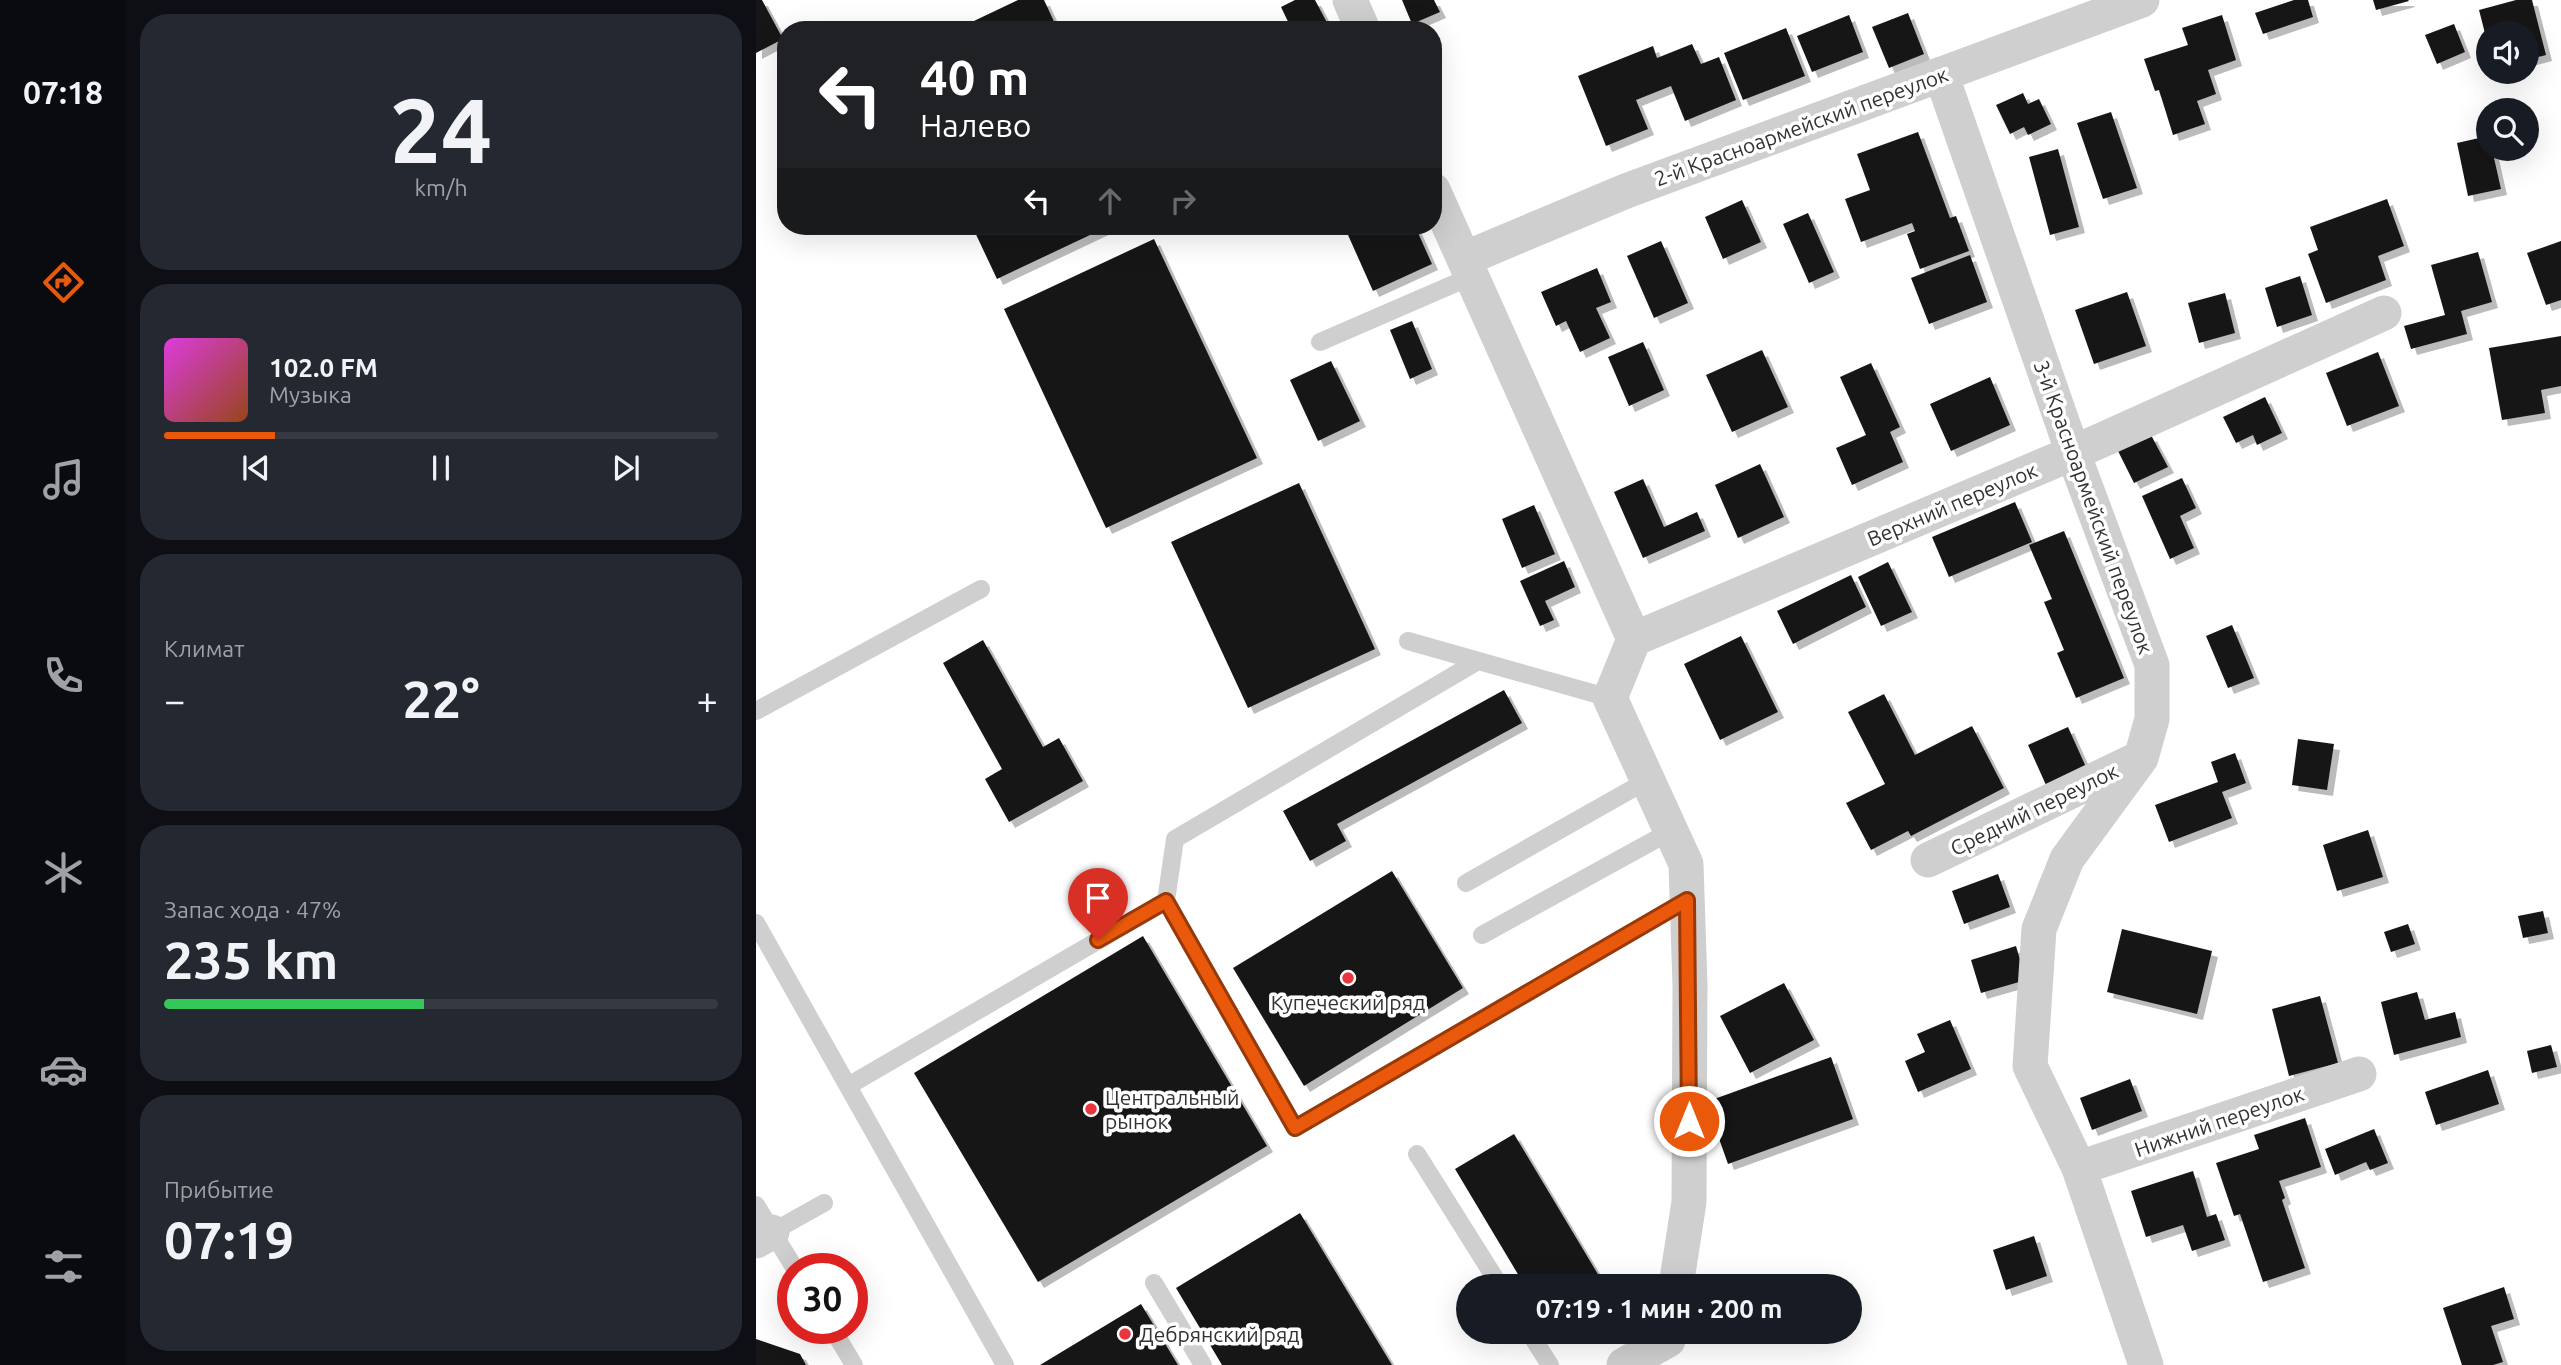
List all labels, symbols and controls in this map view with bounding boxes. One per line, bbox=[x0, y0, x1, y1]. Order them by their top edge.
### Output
map controls bbox=[2476, 21, 2539, 161]
button: sound bbox=[2476, 21, 2539, 84]
icon: left bbox=[805, 49, 896, 140]
text: 40 m bbox=[920, 49, 1029, 104]
street label: 2-й Красноармейский переулок bbox=[1651, 62, 1951, 190]
text: 07:18 bbox=[23, 74, 103, 110]
text: 24 bbox=[390, 78, 492, 180]
button: search bbox=[2476, 98, 2539, 161]
text: Налево bbox=[920, 107, 1032, 143]
text: km/h bbox=[414, 175, 468, 200]
icon: left bbox=[1018, 182, 1056, 220]
icon: ahead bbox=[1091, 182, 1129, 220]
icon: right bbox=[1164, 182, 1202, 220]
icon: directions bbox=[39, 258, 88, 307]
text: 102.0 FM bbox=[269, 353, 378, 382]
street label: 3-й Красноармейский переулок bbox=[2030, 357, 2158, 657]
text: Музыка bbox=[269, 382, 352, 407]
icon: previous bbox=[237, 449, 275, 487]
icon: pause bbox=[422, 449, 460, 487]
icon: next bbox=[607, 449, 645, 487]
icon: music bbox=[39, 455, 88, 504]
street label: Верхний переулок bbox=[1863, 457, 2041, 551]
text: Климат bbox=[164, 636, 244, 661]
icon: phone bbox=[39, 651, 88, 700]
text: 22° bbox=[402, 670, 480, 728]
text: − bbox=[164, 679, 185, 721]
text: + bbox=[697, 679, 718, 721]
street label: Средний переулок bbox=[1946, 758, 2122, 860]
icon: climate bbox=[39, 848, 88, 897]
pin bbox=[1068, 868, 1128, 940]
icon: arrive bbox=[1079, 879, 1117, 917]
text: Запас хода · 47% bbox=[164, 897, 341, 922]
text: 235 km bbox=[164, 931, 338, 989]
marker: Купеческий ряд bbox=[1340, 970, 1356, 986]
place label: Купеческий ряд bbox=[1271, 990, 1425, 1014]
icon: car bbox=[39, 1045, 88, 1094]
street label: Нижний переулок bbox=[2131, 1081, 2307, 1161]
position arrow bbox=[1652, 1084, 1726, 1158]
place label: Центральный рынок bbox=[1105, 1085, 1240, 1133]
marker: Центральный рынок bbox=[1083, 1101, 1099, 1117]
text: Прибытие bbox=[164, 1177, 274, 1202]
text: 07:19 bbox=[164, 1211, 294, 1269]
icon: filters bbox=[39, 1242, 88, 1291]
speed limit sign: 30 bbox=[777, 1253, 868, 1344]
text: 07:19 · 1 мин · 200 m bbox=[1536, 1294, 1782, 1323]
place label: Дебрянский ряд bbox=[1139, 1322, 1300, 1346]
marker: Дебрянский ряд bbox=[1117, 1326, 1133, 1342]

